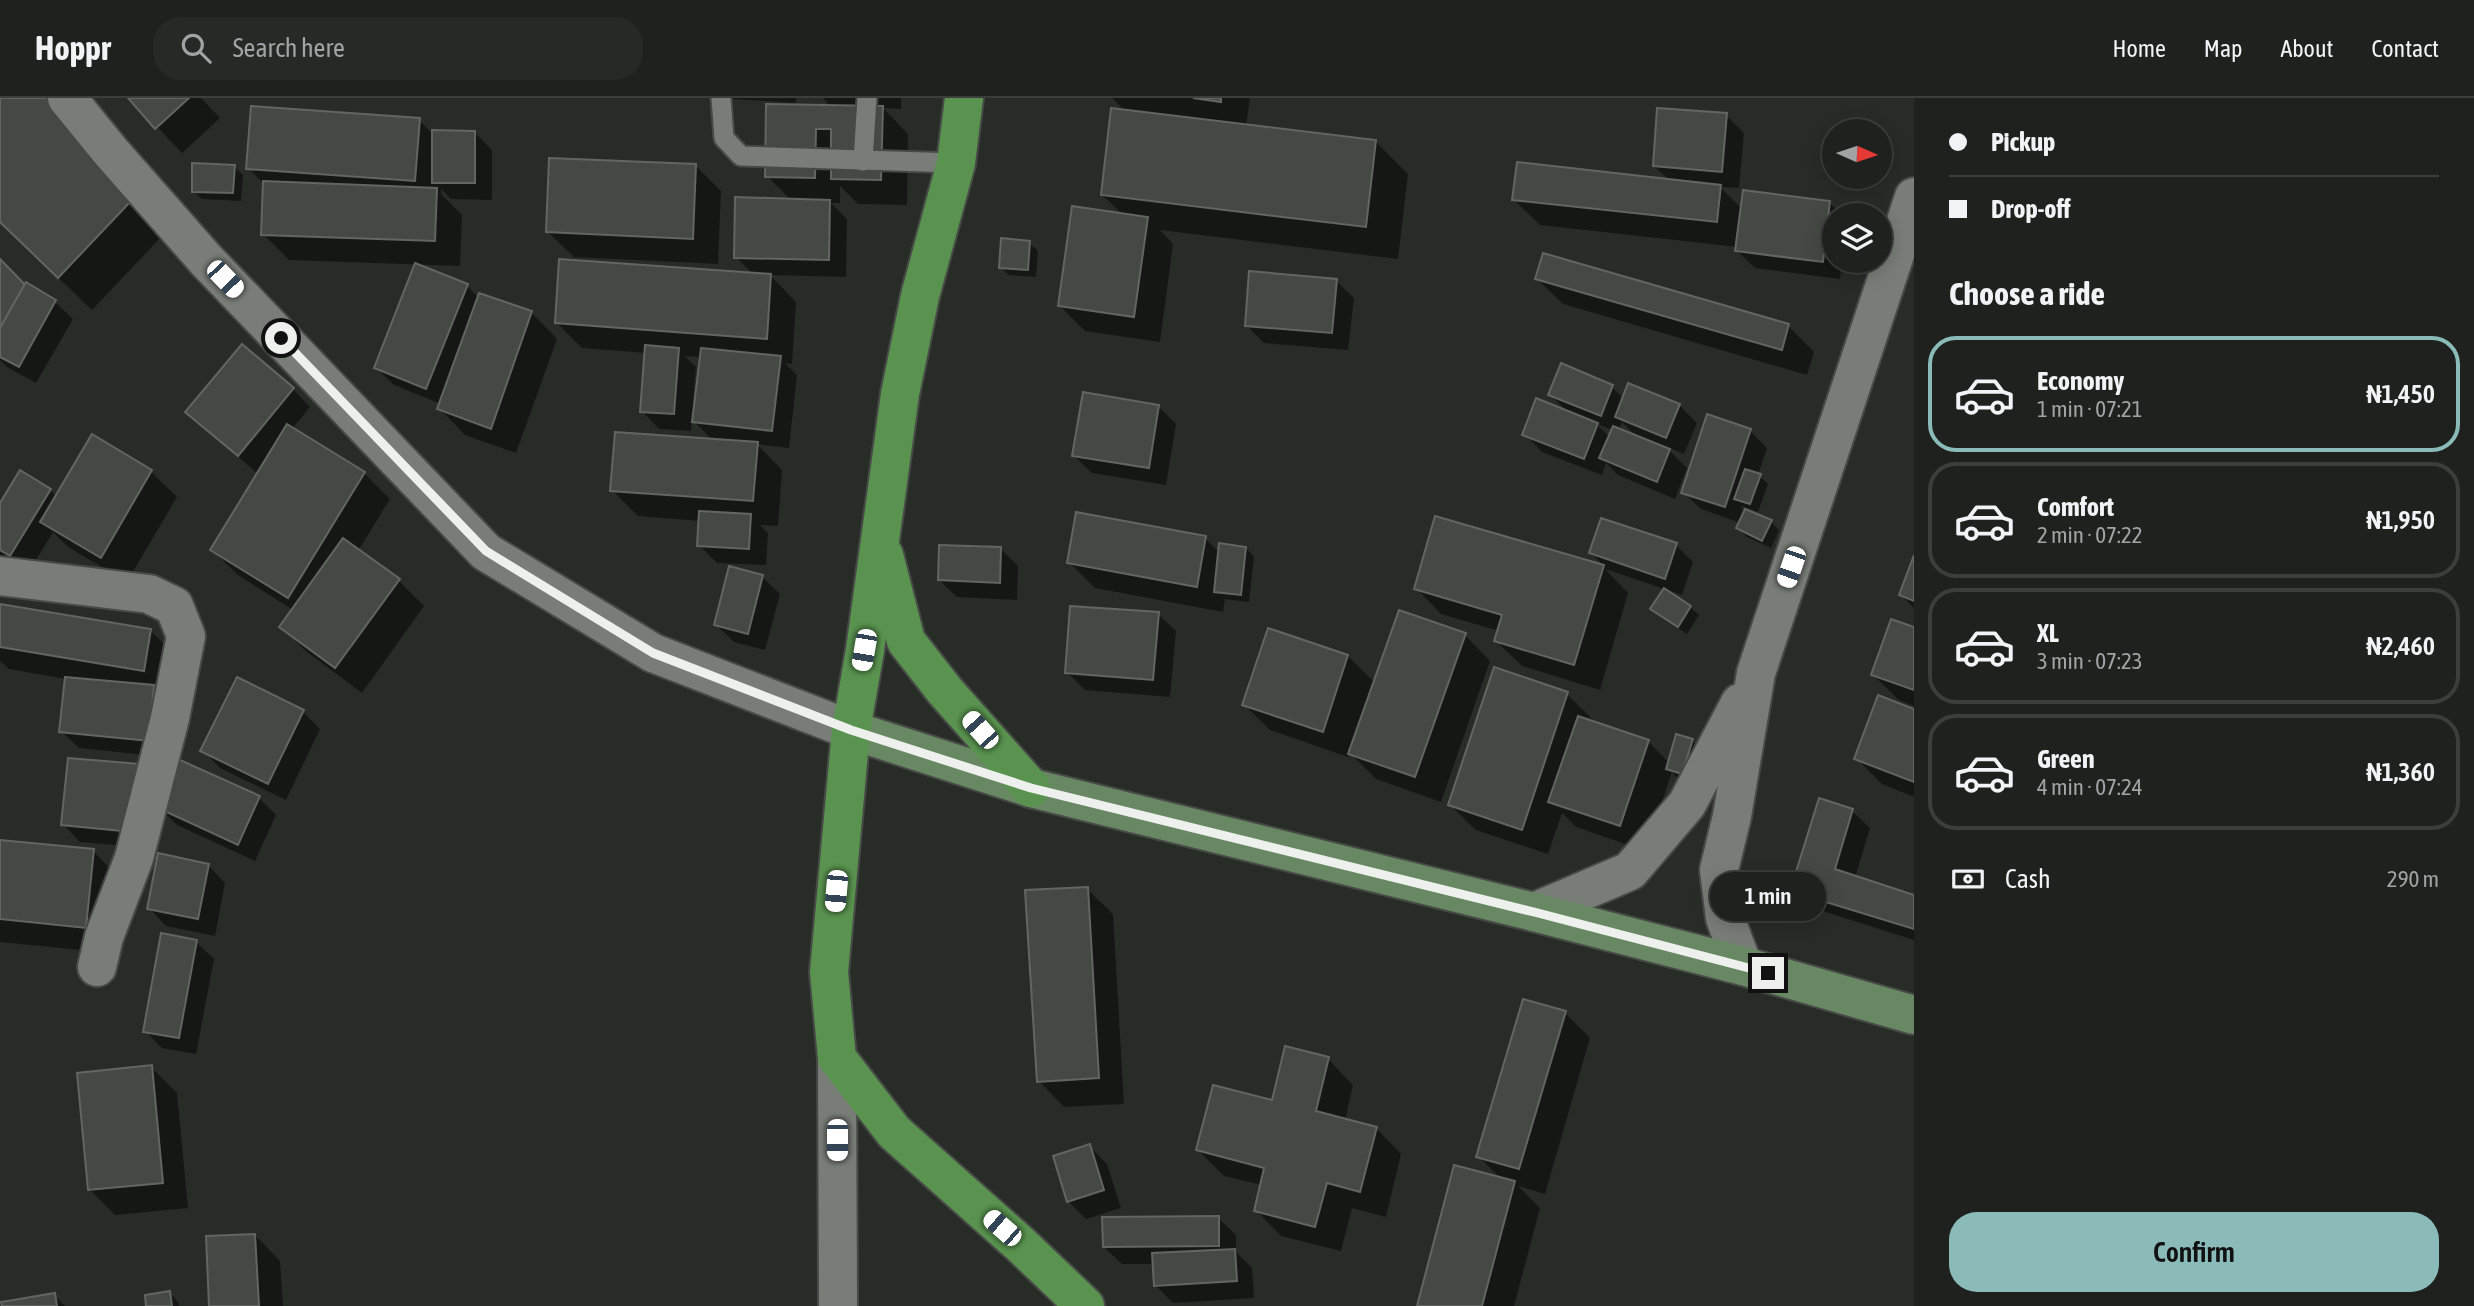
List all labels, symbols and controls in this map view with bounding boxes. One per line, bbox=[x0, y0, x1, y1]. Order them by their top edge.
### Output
search box bbox=[153, 17, 643, 80]
text: Hoppr bbox=[35, 29, 111, 67]
icon: search bbox=[177, 29, 215, 67]
text: Search here bbox=[233, 33, 345, 63]
text: Home bbox=[2112, 35, 2166, 62]
text: Map bbox=[2204, 35, 2242, 62]
text: About bbox=[2280, 35, 2333, 62]
text: Contact bbox=[2371, 35, 2439, 62]
north arrow bbox=[1822, 119, 1892, 189]
map controls bbox=[1822, 119, 1892, 273]
text: Pickup bbox=[1991, 127, 2055, 157]
text: Drop-off bbox=[1991, 194, 2071, 224]
button: layers bbox=[1822, 203, 1892, 273]
car bbox=[203, 257, 248, 301]
text: Choose a ride bbox=[1949, 275, 2105, 312]
route start bbox=[265, 322, 297, 354]
icon: car bbox=[1953, 363, 2016, 426]
text: Economy bbox=[2037, 366, 2124, 396]
text: ₦1,450 bbox=[2366, 379, 2435, 409]
text: 1 min · 07:21 bbox=[2037, 396, 2143, 422]
icon: car bbox=[1953, 489, 2016, 552]
text: Comfort bbox=[2037, 492, 2114, 522]
text: ₦1,950 bbox=[2366, 505, 2435, 535]
text: 2 min · 07:22 bbox=[2037, 522, 2143, 548]
car bbox=[1775, 544, 1808, 590]
icon: car bbox=[1953, 615, 2016, 678]
text: XL bbox=[2037, 618, 2059, 648]
car bbox=[851, 627, 878, 673]
text: ₦2,460 bbox=[2366, 631, 2435, 661]
text: 3 min · 07:23 bbox=[2037, 648, 2143, 674]
car bbox=[959, 707, 1002, 753]
icon: car bbox=[1953, 741, 2016, 804]
text: Green bbox=[2037, 744, 2095, 774]
text: ₦1,360 bbox=[2366, 757, 2435, 787]
text: 4 min · 07:24 bbox=[2037, 774, 2143, 800]
icon: cash bbox=[1949, 860, 1987, 898]
text: Cash bbox=[2005, 864, 2051, 894]
text: 290 m bbox=[2387, 866, 2439, 892]
car bbox=[824, 869, 849, 913]
callout: 1 min bbox=[1710, 872, 1826, 920]
text: 1 min bbox=[1745, 883, 1791, 909]
route end bbox=[1752, 957, 1784, 989]
car bbox=[827, 1119, 848, 1161]
car bbox=[980, 1206, 1025, 1250]
button: Confirm bbox=[1949, 1212, 2439, 1292]

